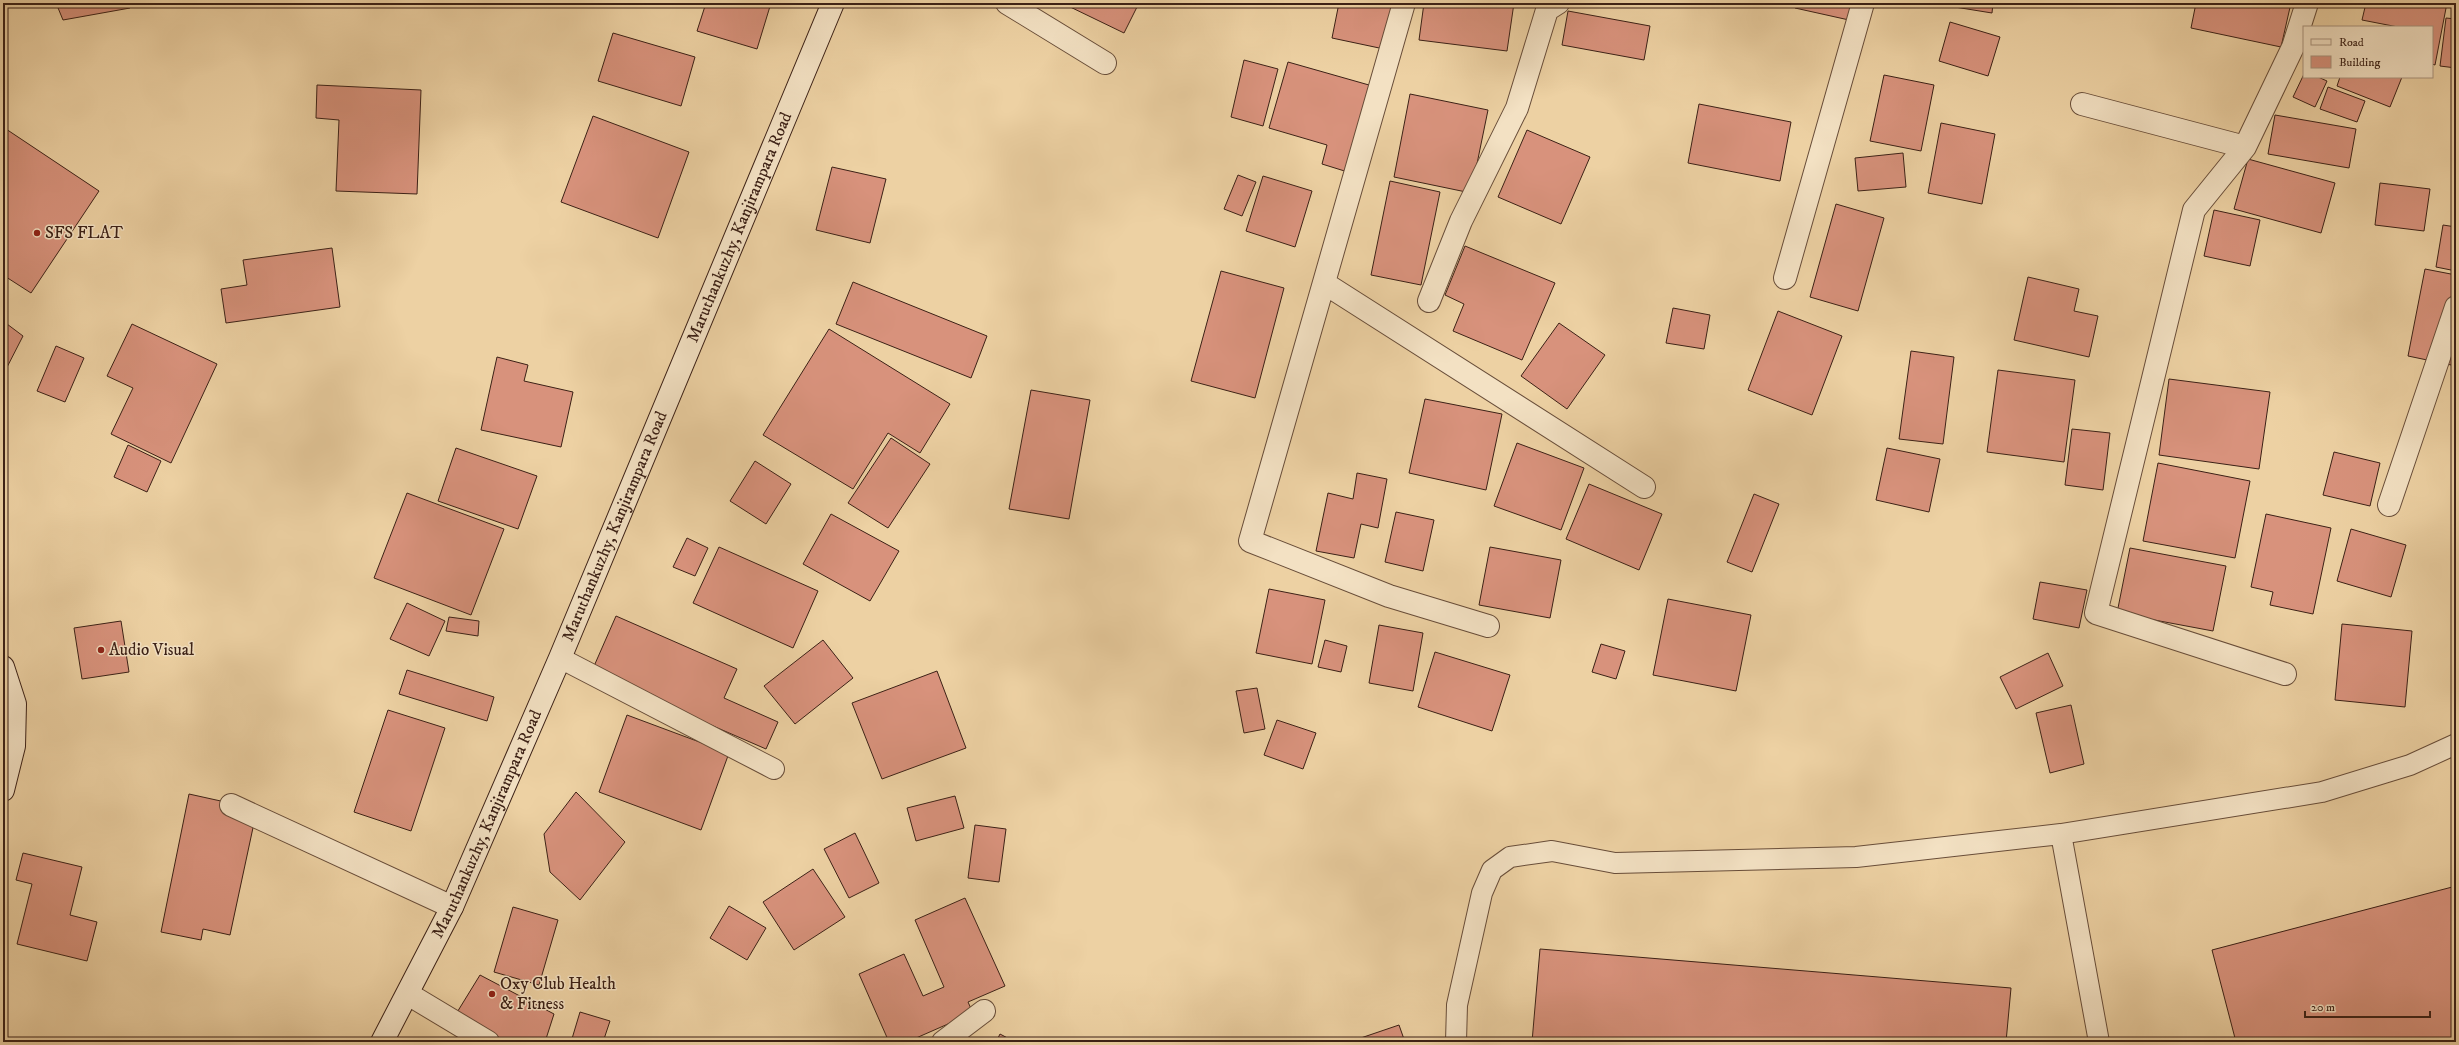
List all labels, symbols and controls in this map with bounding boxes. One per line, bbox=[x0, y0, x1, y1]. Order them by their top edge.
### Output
legend bbox=[2303, 26, 2433, 78]
text: Road bbox=[2339, 35, 2364, 50]
text: Building bbox=[2339, 55, 2380, 70]
street label: Maruthankuzhy, Kanjirampara Road bbox=[682, 108, 797, 346]
place label: SFS FLAT bbox=[45, 222, 123, 244]
marker: SFS FLAT bbox=[32, 228, 42, 238]
street label: Maruthankuzhy, Kanjirampara Road bbox=[557, 408, 673, 645]
place label: Audio Visual bbox=[109, 639, 194, 661]
marker: Audio Visual bbox=[96, 645, 106, 655]
street label: Maruthankuzhy, Kanjirampara Road bbox=[427, 706, 547, 942]
place label: Oxy Club Health & Fitness bbox=[500, 973, 616, 1015]
marker: Oxy Club Health & Fitness bbox=[487, 989, 497, 999]
scale bar bbox=[2305, 993, 2430, 1019]
text: 20 m bbox=[2311, 1000, 2335, 1015]

